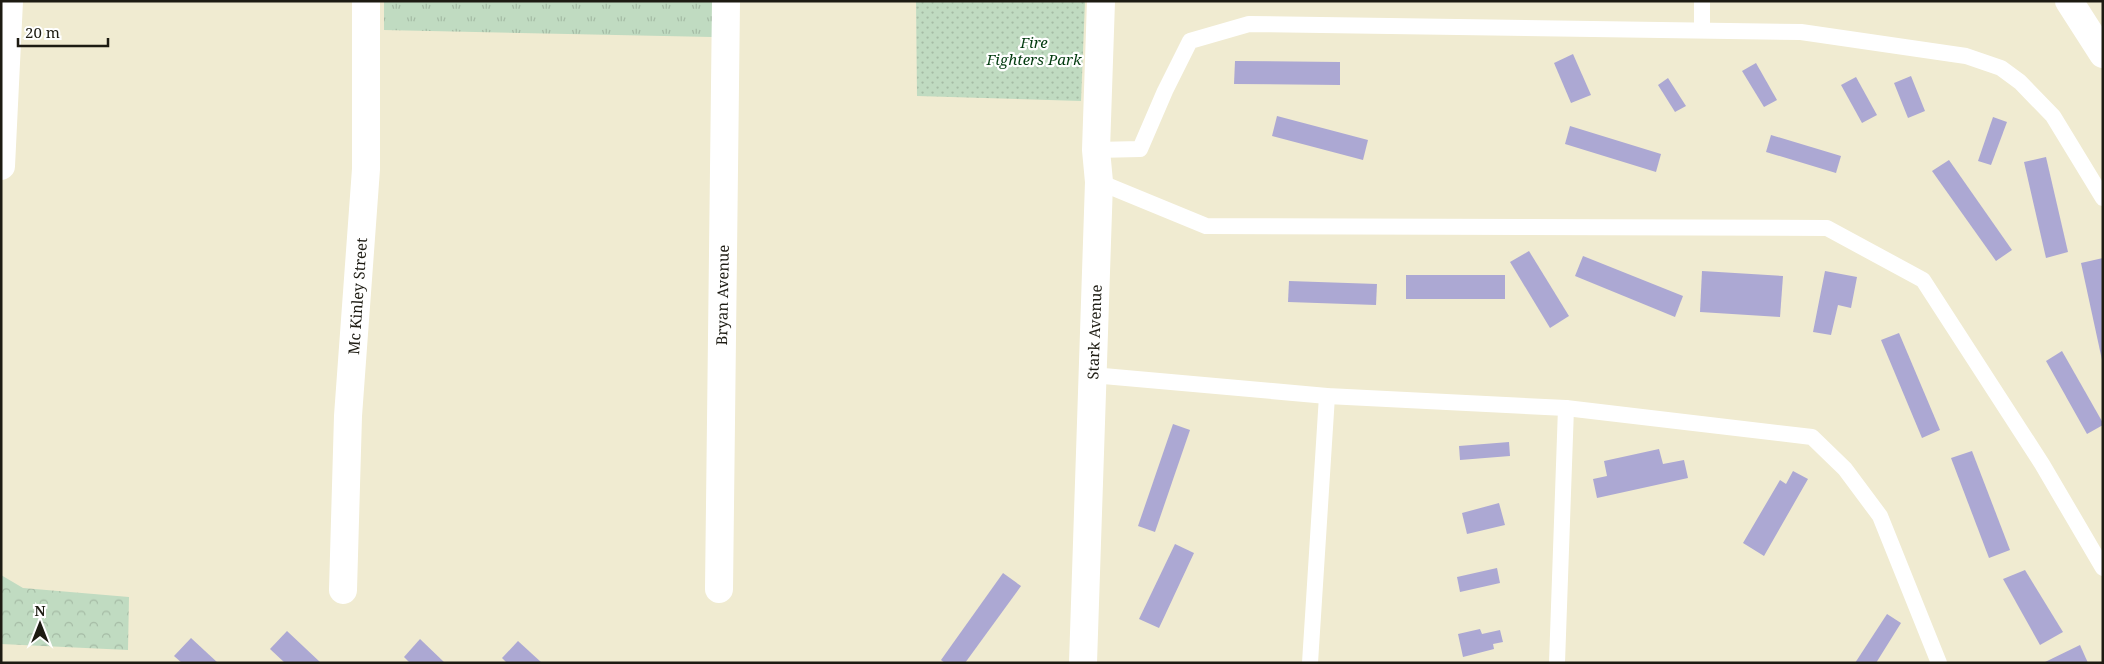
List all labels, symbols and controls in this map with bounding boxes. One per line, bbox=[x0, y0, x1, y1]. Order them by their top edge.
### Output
scale bar bbox=[18, 15, 108, 47]
text: 20 m bbox=[25, 22, 60, 42]
park label: Fire Fighters Park bbox=[985, 32, 1082, 69]
street label: Mc Kinley Street bbox=[343, 237, 371, 355]
street label: Bryan Avenue bbox=[711, 244, 733, 346]
street label: Stark Avenue bbox=[1082, 284, 1106, 380]
north arrow bbox=[15, 599, 65, 649]
text: N bbox=[34, 601, 46, 620]

